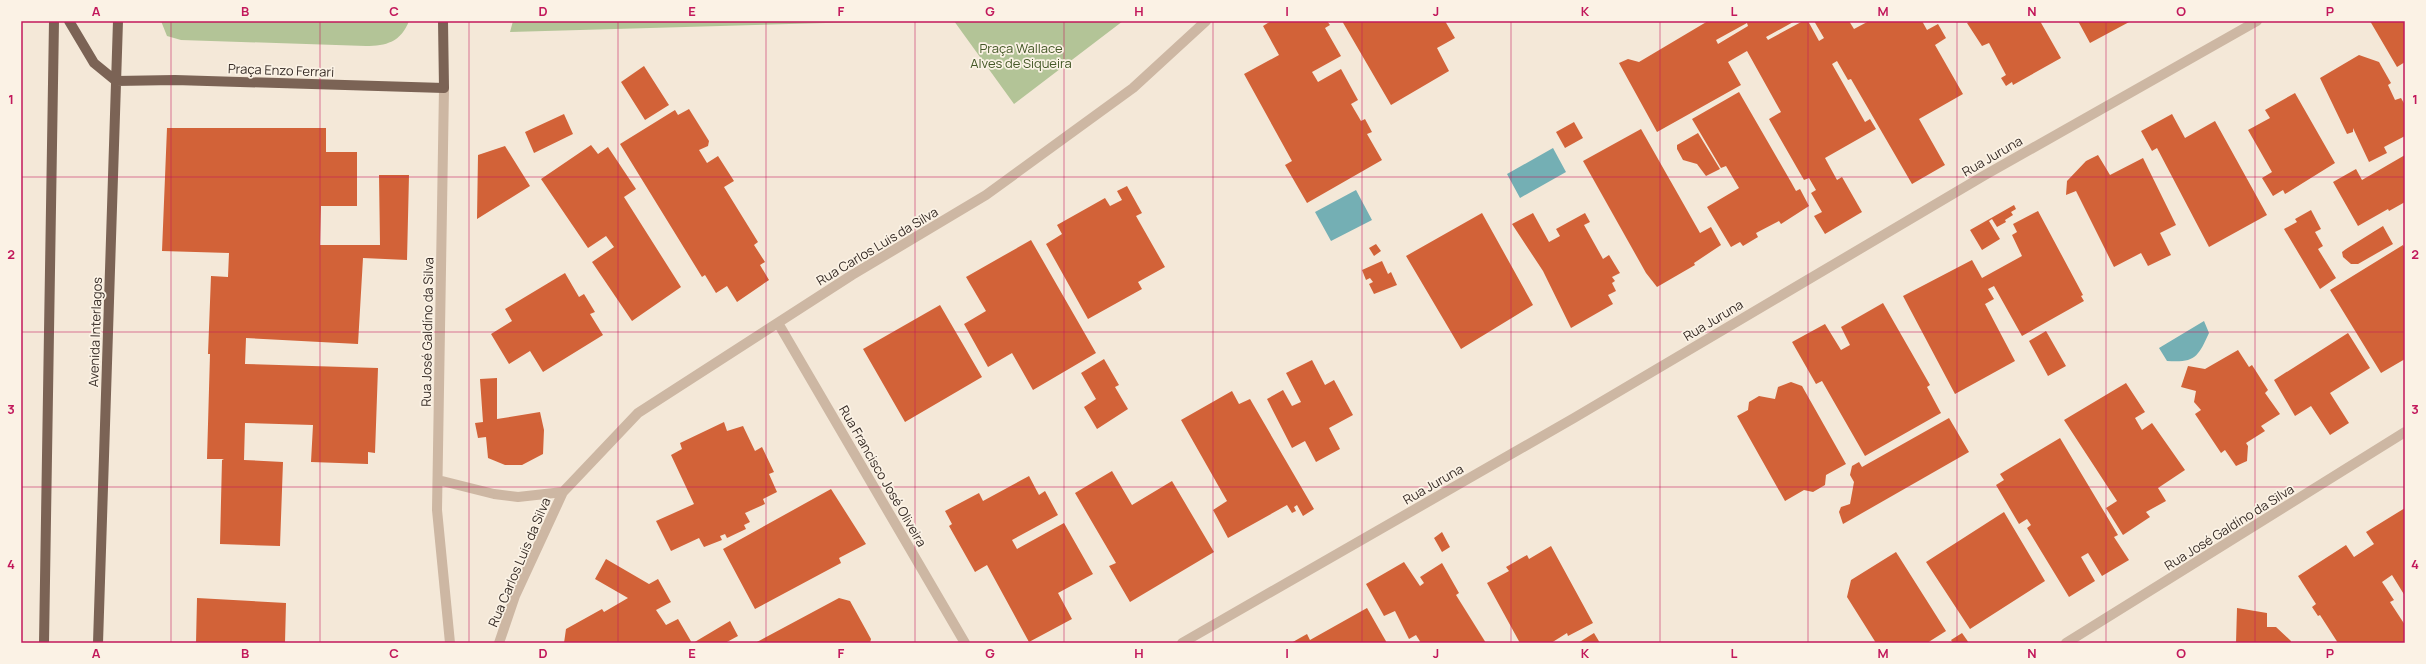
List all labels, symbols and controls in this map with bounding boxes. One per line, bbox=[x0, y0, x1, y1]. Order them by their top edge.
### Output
text: A bbox=[92, 2, 101, 20]
text: B bbox=[241, 2, 249, 20]
text: C bbox=[389, 2, 399, 20]
text: D bbox=[538, 2, 548, 20]
text: E bbox=[688, 2, 696, 20]
text: F bbox=[838, 2, 845, 20]
text: G bbox=[985, 2, 995, 20]
text: H bbox=[1134, 2, 1144, 20]
text: I bbox=[1285, 2, 1289, 20]
text: J bbox=[1433, 2, 1439, 20]
text: K bbox=[1581, 2, 1590, 20]
text: L bbox=[1731, 2, 1738, 20]
text: M bbox=[1877, 2, 1889, 20]
text: N bbox=[2027, 2, 2037, 20]
text: O bbox=[2176, 2, 2186, 20]
text: P bbox=[2326, 2, 2334, 20]
park label: Praça Wallace Alves de Siqueira bbox=[970, 39, 1072, 72]
street label: Praça Enzo Ferrari bbox=[228, 59, 334, 81]
text: 1 bbox=[8, 90, 14, 108]
text: 1 bbox=[2412, 90, 2418, 108]
street label: Rua Juruna bbox=[1959, 131, 2025, 181]
street label: Rua Carlos Luis da Silva bbox=[813, 203, 941, 289]
text: 2 bbox=[7, 245, 15, 263]
text: 2 bbox=[2411, 245, 2419, 263]
street label: Rua José Galdíno da Silva bbox=[417, 257, 437, 407]
street label: Avenida Interlagos bbox=[84, 276, 106, 387]
street label: Rua Juruna bbox=[1680, 295, 1746, 345]
text: 3 bbox=[7, 400, 15, 418]
text: 3 bbox=[2411, 400, 2419, 418]
street label: Rua Francisco José Oliveira bbox=[835, 402, 931, 550]
street label: Rua Juruna bbox=[1400, 459, 1466, 509]
street label: Rua José Galdíno da Silva bbox=[2161, 480, 2297, 574]
street label: Rua Carlos Luis da Silva bbox=[484, 495, 554, 629]
text: 4 bbox=[7, 555, 15, 573]
text: 4 bbox=[2411, 555, 2419, 573]
text: A bbox=[92, 644, 101, 662]
text: B bbox=[241, 644, 249, 662]
text: C bbox=[389, 644, 399, 662]
text: D bbox=[538, 644, 548, 662]
text: E bbox=[688, 644, 696, 662]
text: F bbox=[838, 644, 845, 662]
text: G bbox=[985, 644, 995, 662]
text: H bbox=[1134, 644, 1144, 662]
text: I bbox=[1285, 644, 1289, 662]
text: J bbox=[1433, 644, 1439, 662]
text: K bbox=[1581, 644, 1590, 662]
text: L bbox=[1731, 644, 1738, 662]
text: M bbox=[1877, 644, 1889, 662]
text: N bbox=[2027, 644, 2037, 662]
text: O bbox=[2176, 644, 2186, 662]
text: P bbox=[2326, 644, 2334, 662]

